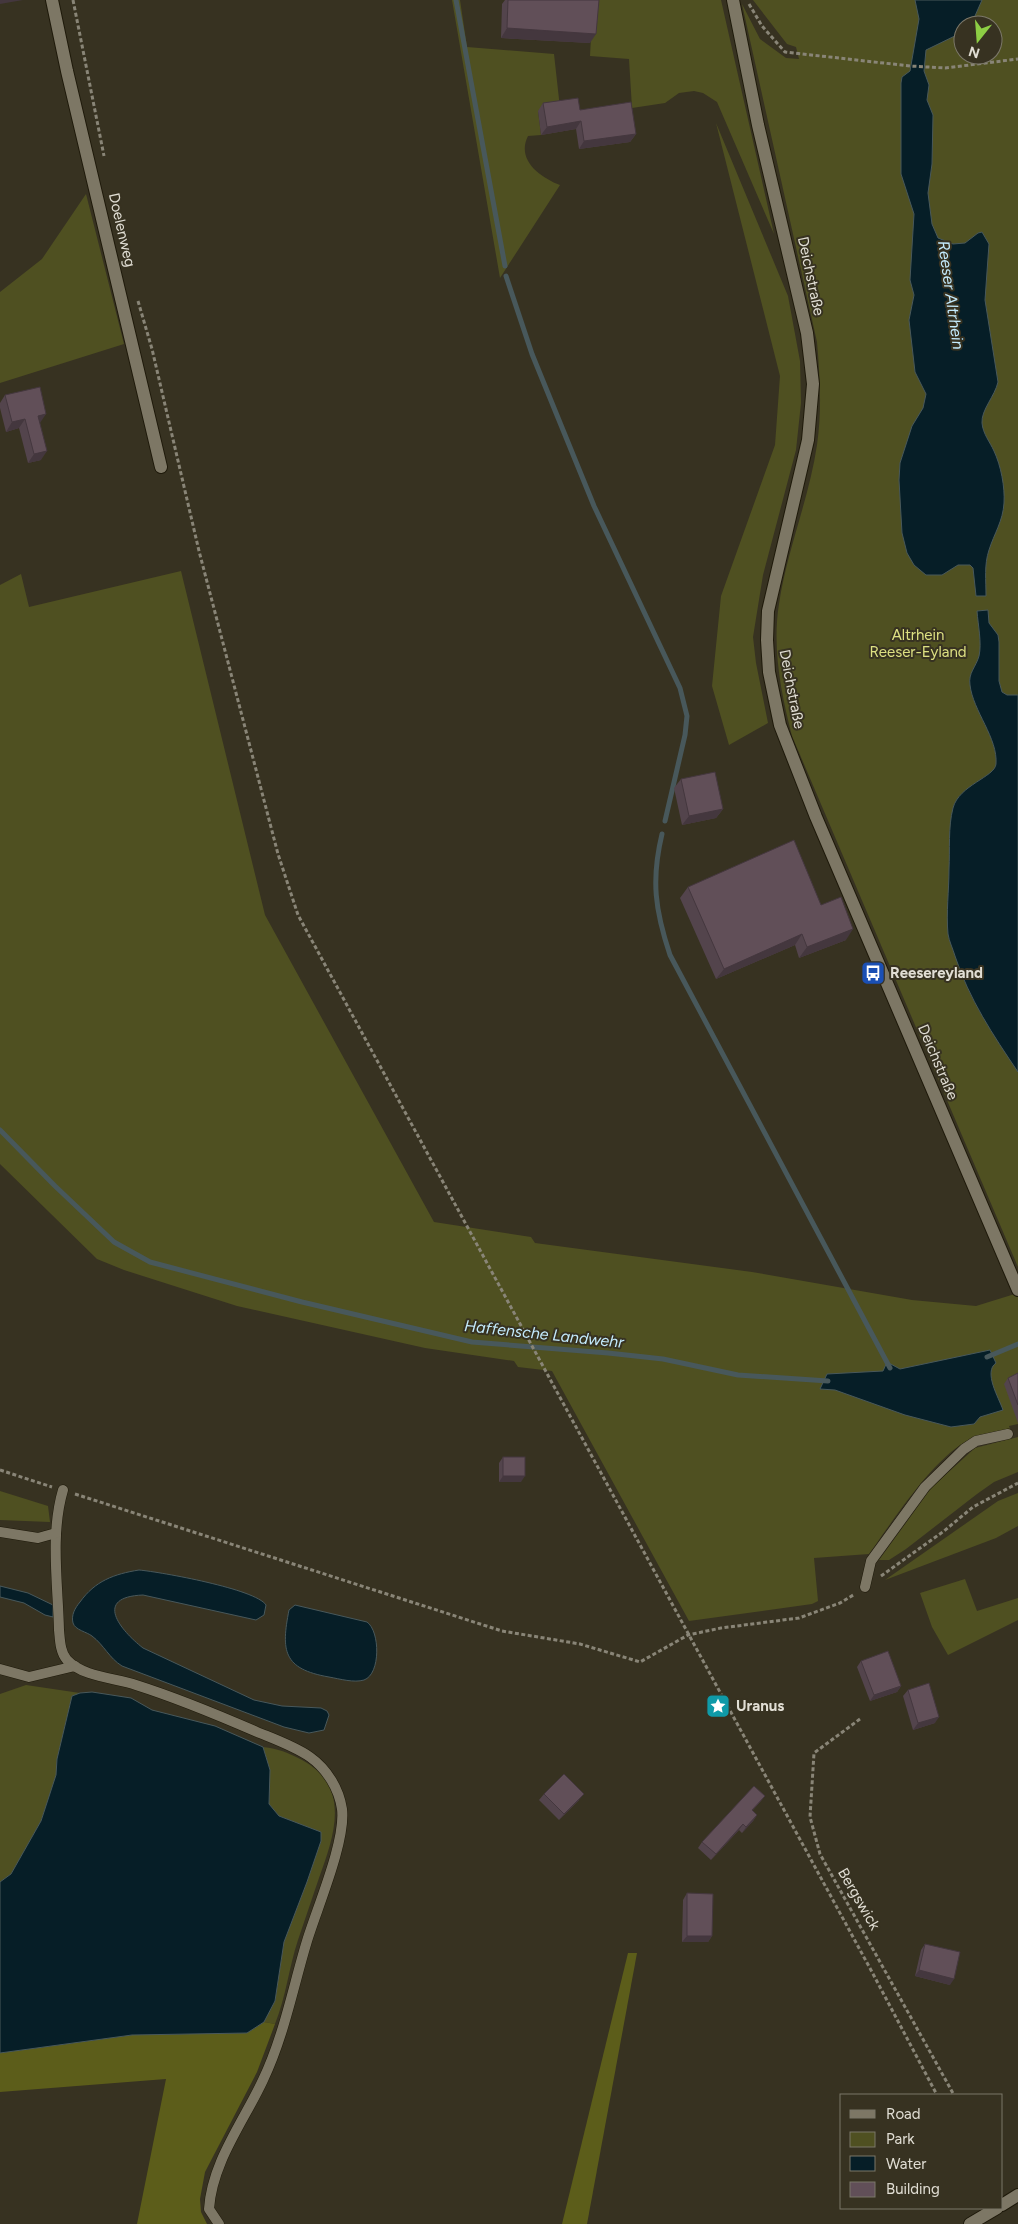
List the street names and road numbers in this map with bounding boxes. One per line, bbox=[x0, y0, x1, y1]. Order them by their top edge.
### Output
street label: Doelenweg bbox=[105, 191, 139, 269]
street label: Deichstraße bbox=[794, 235, 828, 317]
street label: Deichstraße bbox=[775, 648, 809, 730]
street label: Deichstraße bbox=[914, 1021, 962, 1103]
street label: Bergswick bbox=[834, 1865, 884, 1934]

